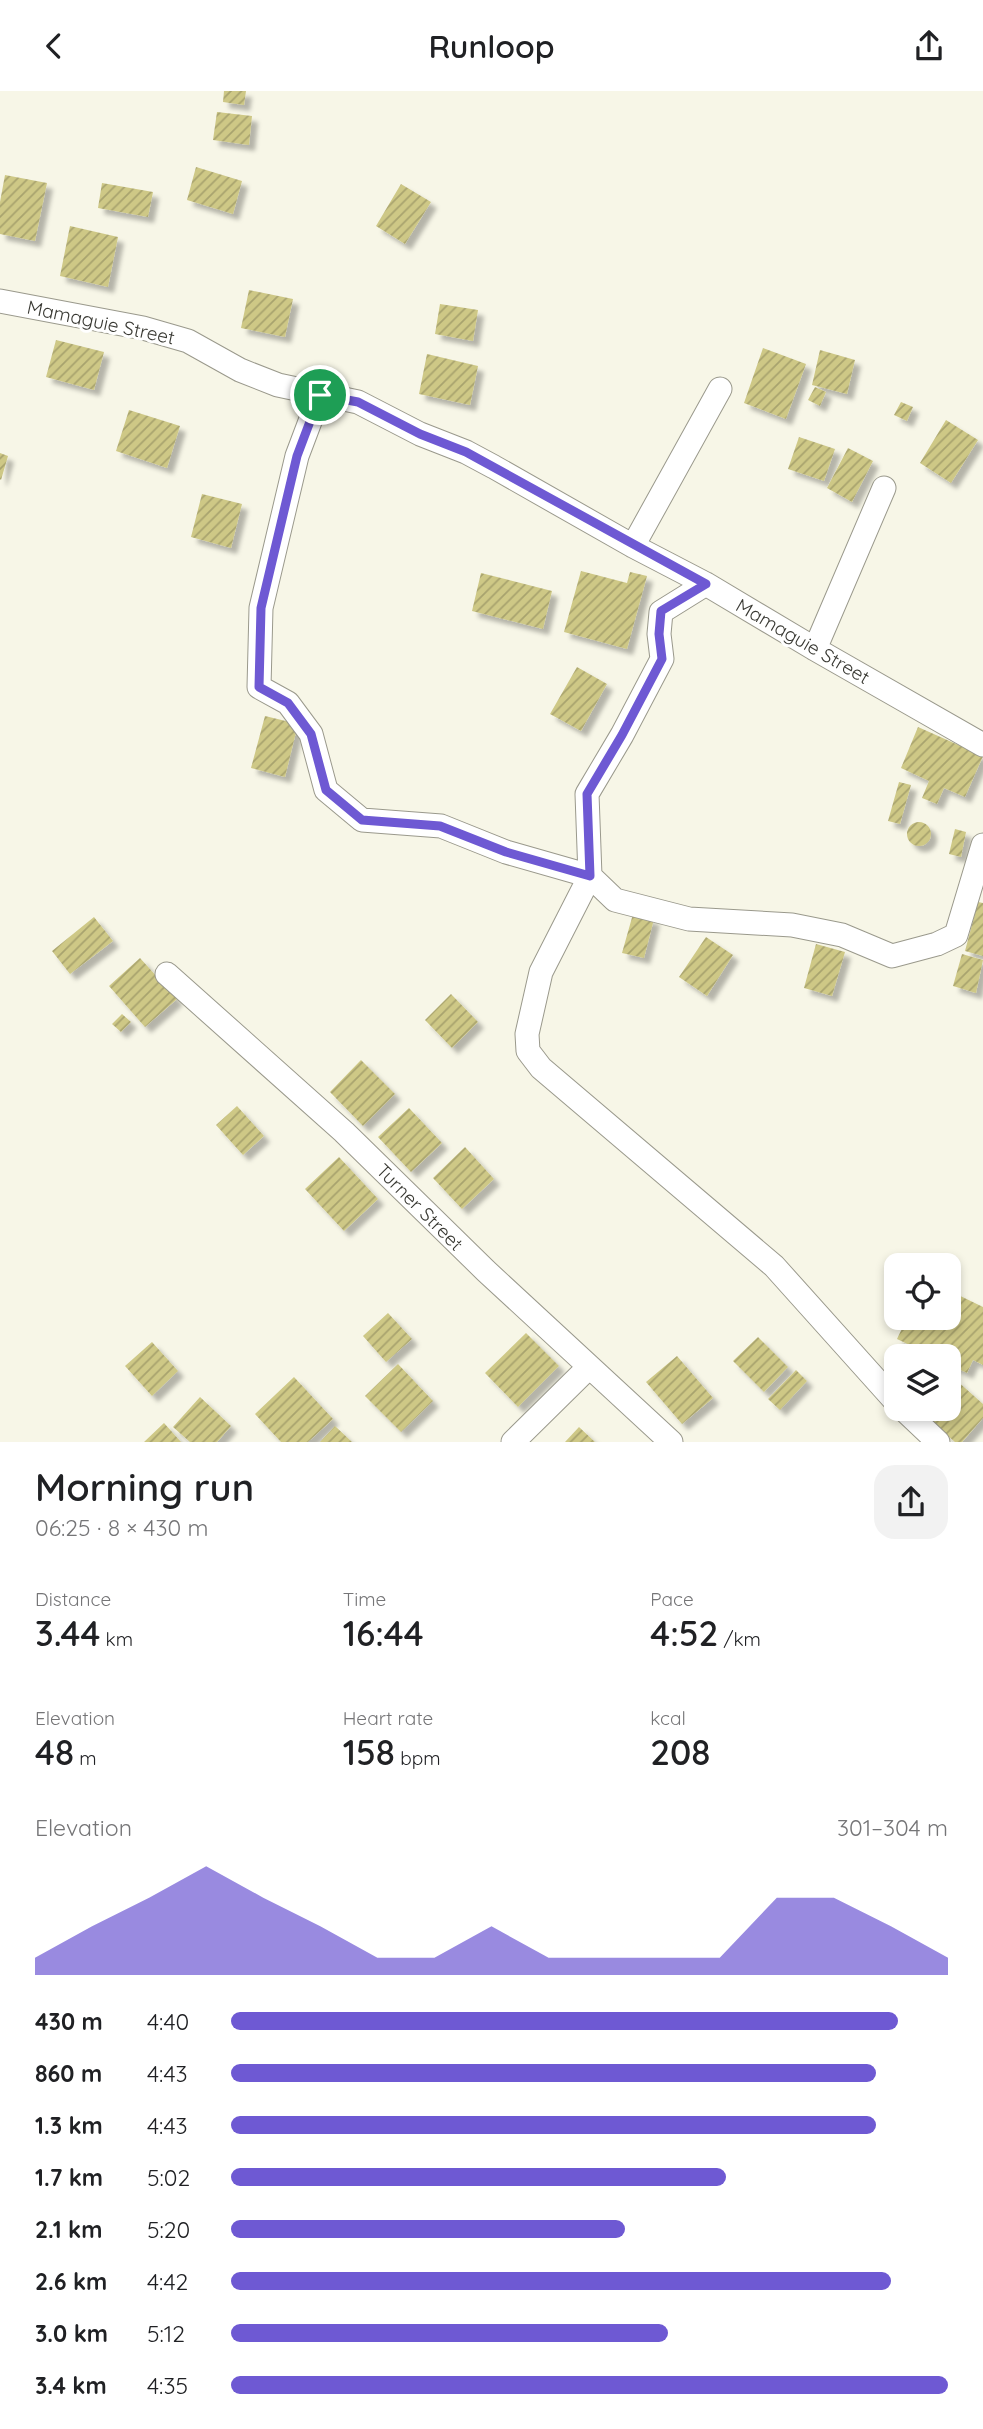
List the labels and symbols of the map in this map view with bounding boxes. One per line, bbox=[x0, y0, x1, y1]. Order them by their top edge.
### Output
street label: Mamaguie Street bbox=[25, 295, 177, 349]
pin bbox=[290, 365, 350, 425]
street label: Mamaguie Street bbox=[732, 593, 874, 689]
street label: Turner Street bbox=[371, 1158, 469, 1256]

